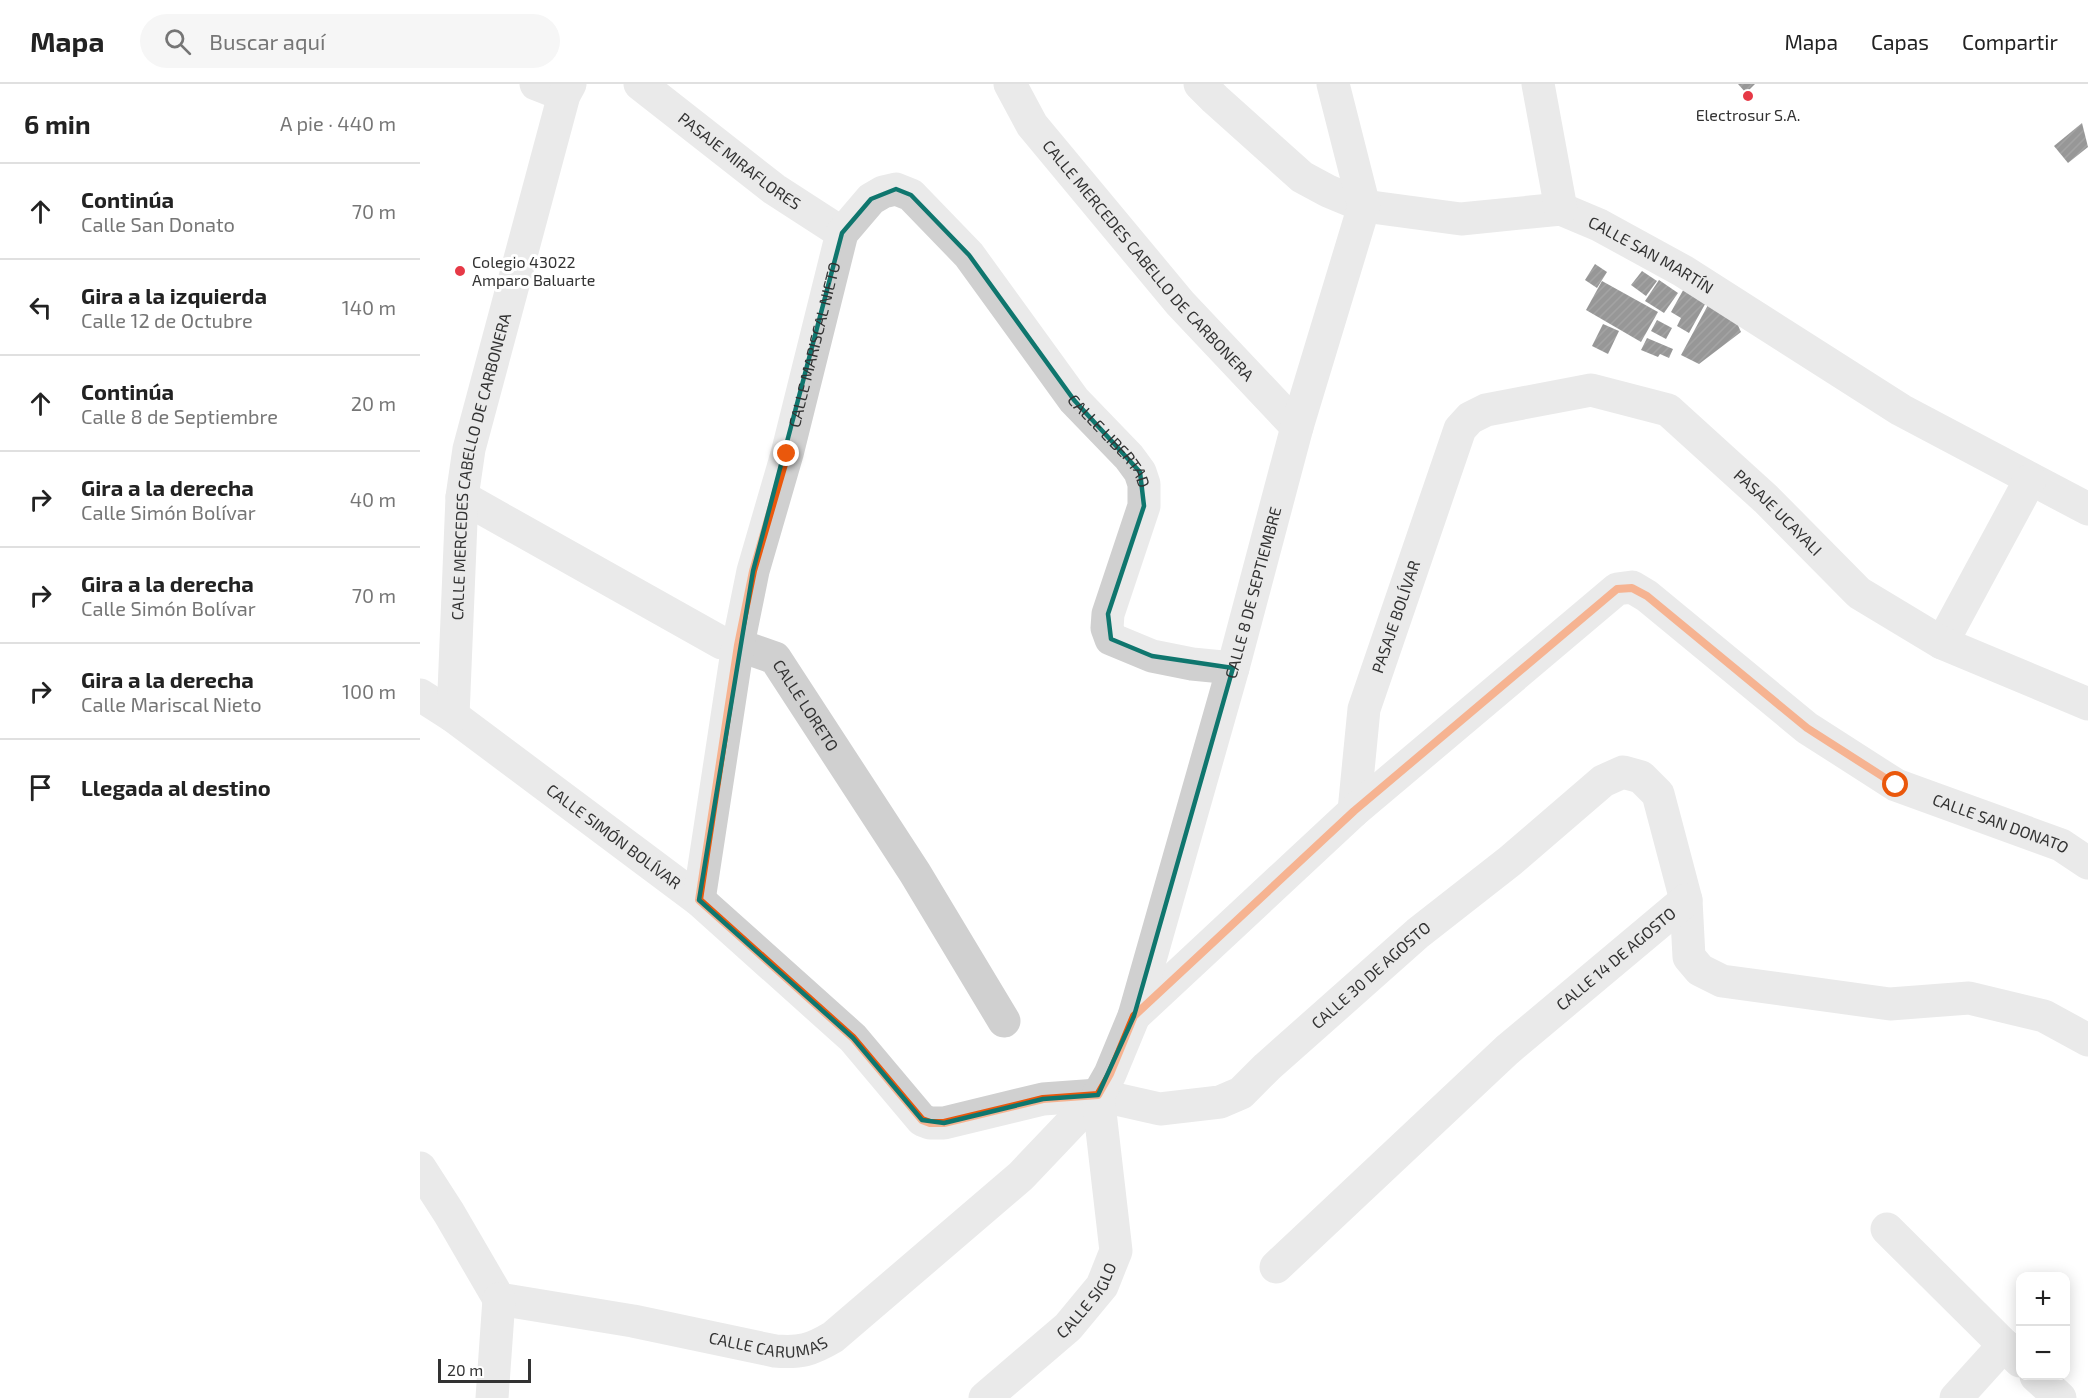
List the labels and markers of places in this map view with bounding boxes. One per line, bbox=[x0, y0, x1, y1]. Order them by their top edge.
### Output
marker: Electrosur S.A. bbox=[1741, 89, 1755, 103]
place label: Electrosur S.A. bbox=[1696, 105, 1800, 124]
place label: Colegio 43022 Amparo Baluarte bbox=[472, 252, 595, 289]
marker: Colegio 43022 Amparo Baluarte bbox=[453, 264, 467, 278]

